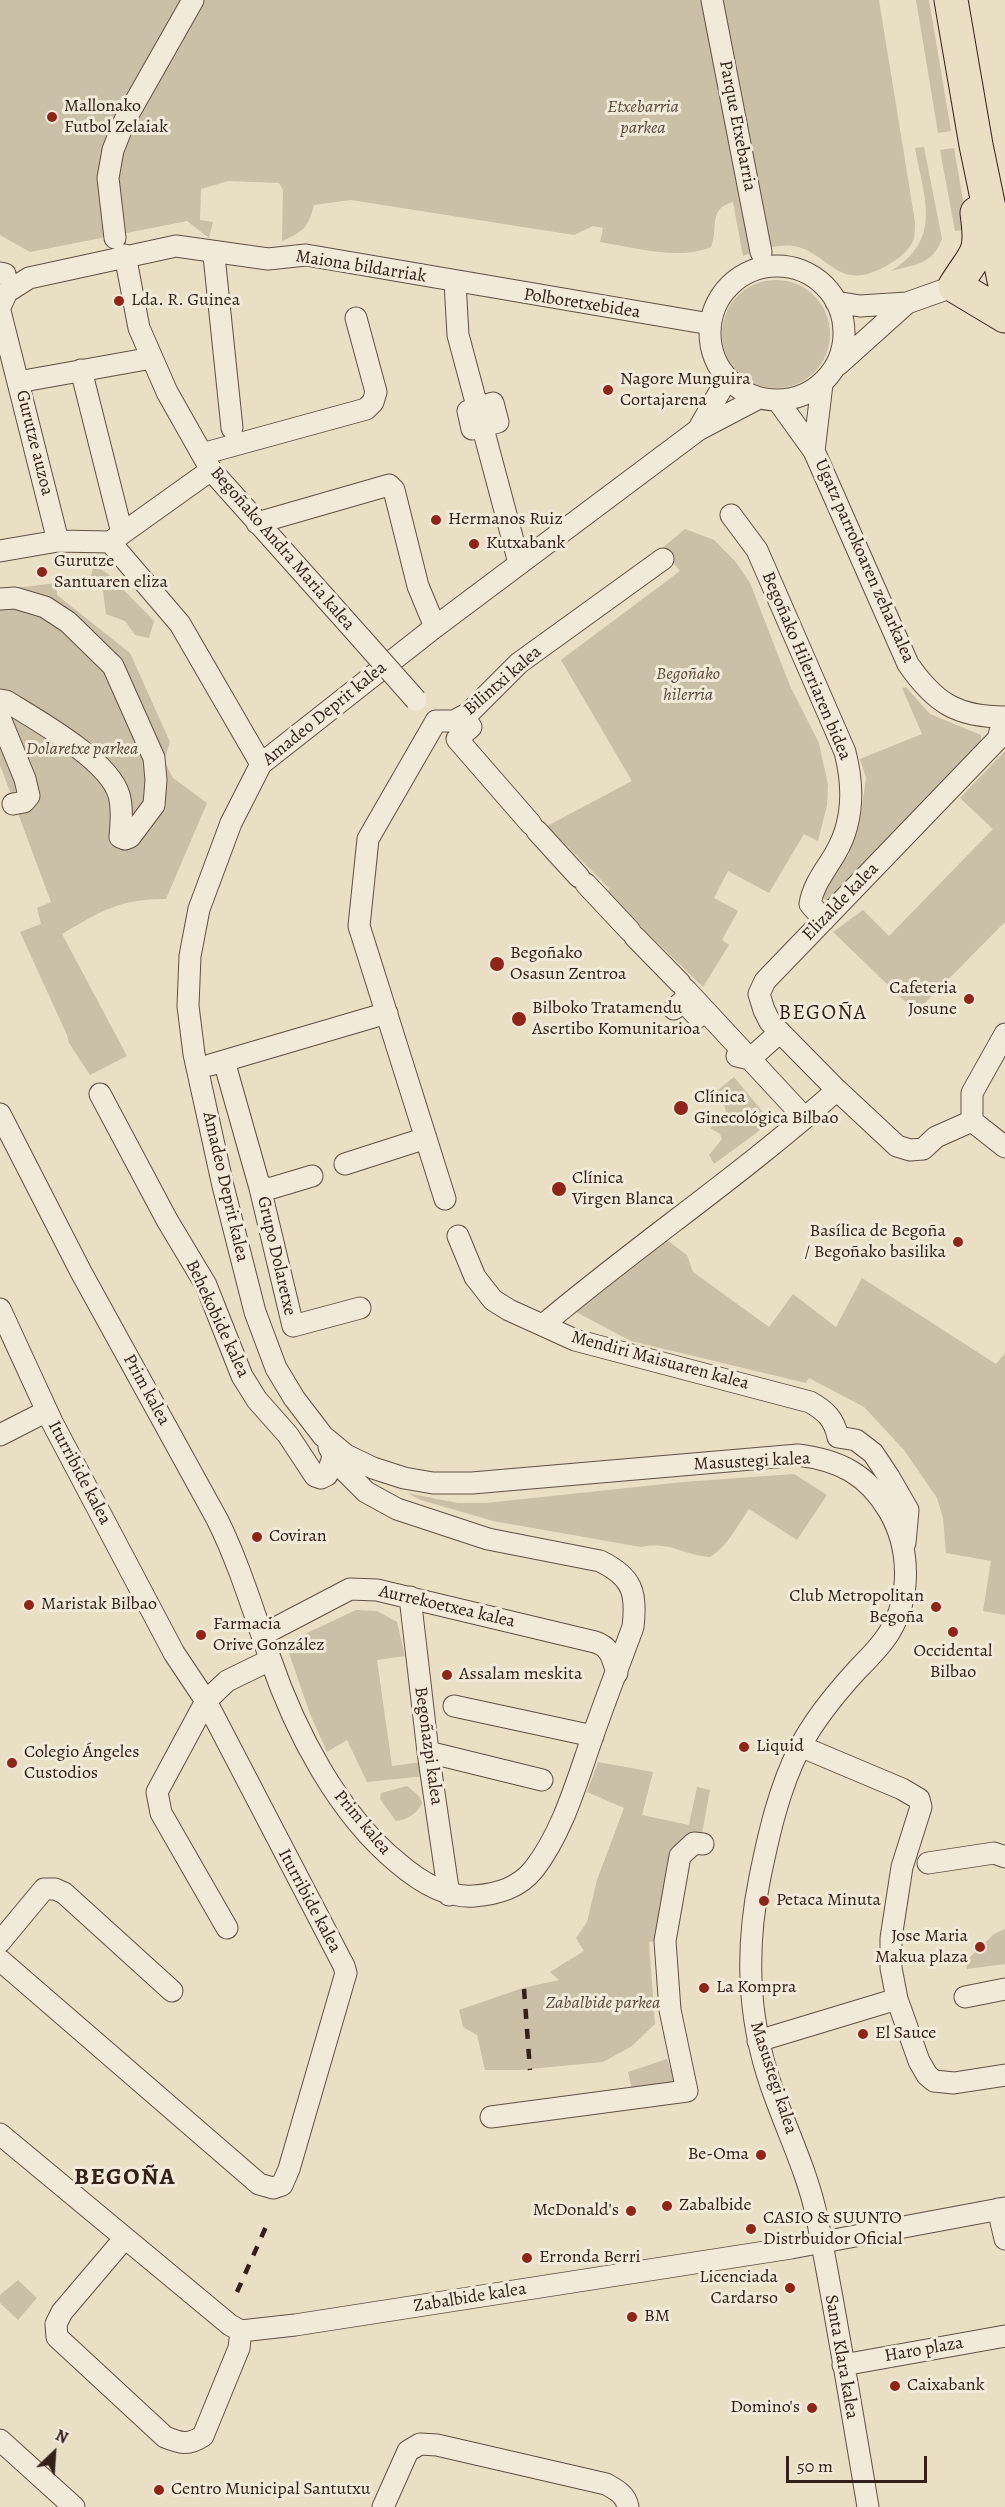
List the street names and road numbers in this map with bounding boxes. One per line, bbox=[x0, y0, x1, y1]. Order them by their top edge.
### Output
street label: Parque Etxebarria bbox=[714, 59, 760, 193]
street label: Maiona bildarriak bbox=[294, 246, 428, 288]
street label: Polboretxebidea bbox=[522, 284, 642, 324]
street label: Gurutze auzoa bbox=[11, 388, 57, 498]
street label: Ugatz parrokoaren zeharkalea bbox=[809, 456, 919, 666]
street label: Begoñako Andra Maria kalea bbox=[205, 463, 359, 635]
street label: Begoñako Hilerriaren bidea bbox=[756, 568, 856, 764]
street label: Bilintxi kalea bbox=[460, 641, 546, 721]
street label: Amadeo Deprit kalea bbox=[259, 657, 391, 771]
street label: Elizalde kalea bbox=[798, 858, 884, 946]
street label: Amadeo Deprit kalea bbox=[197, 1110, 253, 1264]
street label: Grupo Dolaretxe bbox=[252, 1194, 300, 1318]
street label: Behekobide kalea bbox=[180, 1257, 254, 1381]
street label: Mendiri Maisuaren kalea bbox=[569, 1327, 751, 1395]
street label: Prim kalea bbox=[118, 1351, 174, 1429]
street label: Iturribide kalea bbox=[43, 1417, 115, 1529]
street label: Masustegi kalea bbox=[693, 1448, 811, 1476]
street label: Aurrekoetxea kalea bbox=[377, 1581, 517, 1633]
street label: Begoñazpi kalea bbox=[409, 1685, 447, 1807]
street label: Prim kalea bbox=[329, 1786, 395, 1860]
street label: Iturribide kalea bbox=[273, 1845, 345, 1957]
street label: Masustegi kalea bbox=[745, 2019, 801, 2137]
street label: Zabalbide kalea bbox=[412, 2278, 528, 2318]
street label: Santa Klara kalea bbox=[819, 2293, 863, 2421]
street label: Haro plaza bbox=[883, 2332, 965, 2368]

